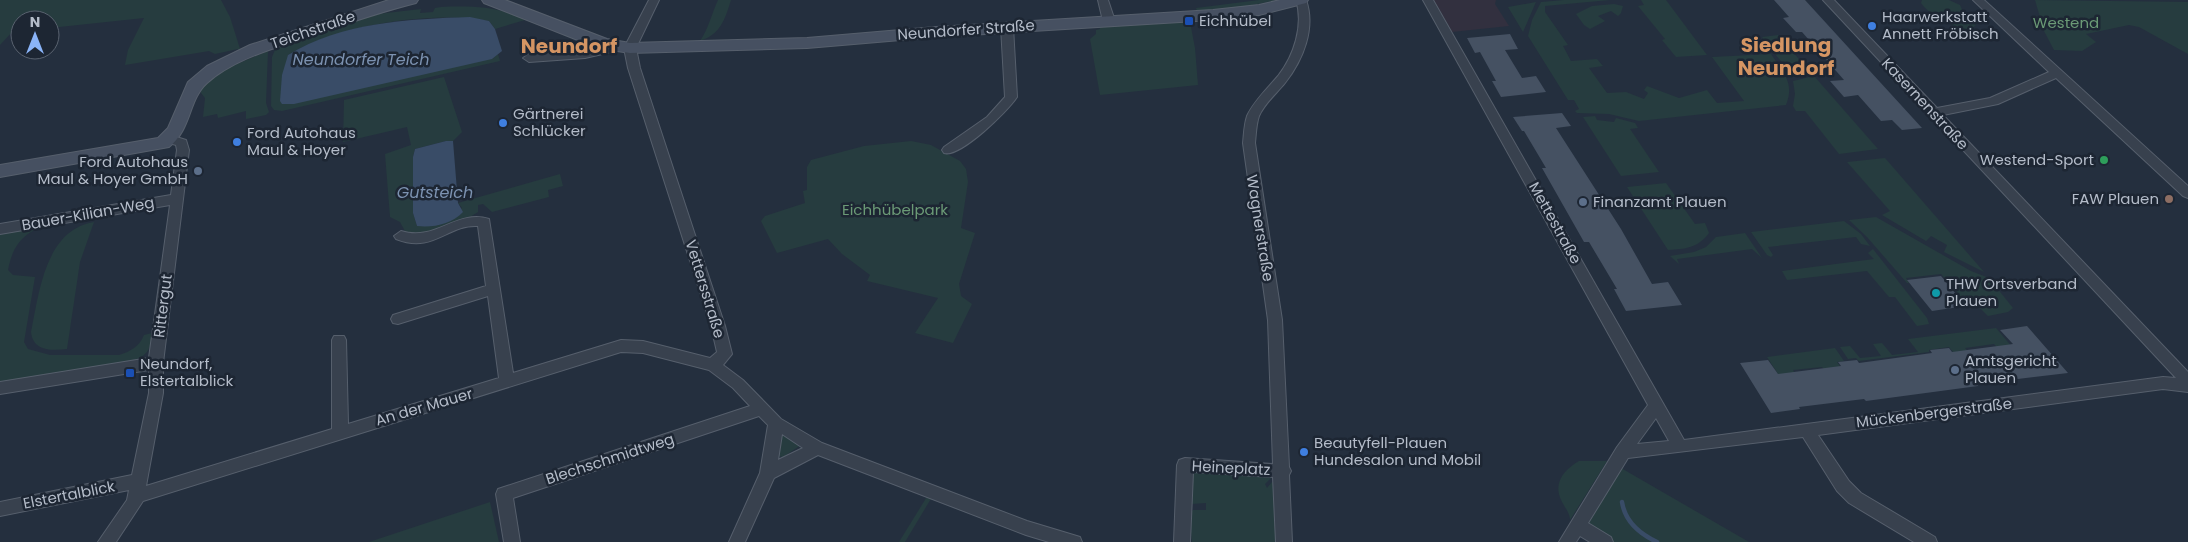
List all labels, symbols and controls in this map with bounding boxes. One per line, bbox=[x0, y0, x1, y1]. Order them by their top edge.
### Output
street label: Teichstraße bbox=[268, 5, 358, 54]
place label: Haarwerkstatt Annett Fröbisch bbox=[1882, 6, 1999, 44]
north arrow bbox=[10, 10, 60, 60]
place label: Eichhübel bbox=[1199, 10, 1271, 31]
text: N bbox=[30, 12, 40, 32]
park label: Westend bbox=[2033, 12, 2099, 33]
street label: Neundorfer Straße bbox=[897, 14, 1035, 45]
marker: Eichhübel bbox=[1183, 15, 1195, 27]
marker: Haarwerkstatt Annett Fröbisch bbox=[1866, 20, 1878, 32]
district label: Siedlung Neundorf bbox=[1738, 31, 1834, 82]
district label: Neundorf bbox=[521, 32, 617, 60]
water label: Neundorfer Teich bbox=[292, 48, 430, 71]
street label: Kasernenstraße bbox=[1877, 53, 1974, 154]
place label: Gärtnerei Schlücker bbox=[513, 103, 586, 141]
marker: Gärtnerei Schlücker bbox=[497, 117, 509, 129]
place label: Ford Autohaus Maul & Hoyer bbox=[247, 122, 356, 160]
marker: Ford Autohaus Maul & Hoyer bbox=[231, 136, 243, 148]
place label: Westend-Sport bbox=[1980, 149, 2094, 170]
place label: Ford Autohaus Maul & Hoyer GmbH bbox=[38, 151, 188, 189]
marker: Westend-Sport bbox=[2098, 154, 2110, 166]
marker: Ford Autohaus Maul & Hoyer GmbH bbox=[192, 165, 204, 177]
street label: Wagnerstraße bbox=[1242, 173, 1279, 283]
street label: Mettestraße bbox=[1524, 178, 1587, 268]
water label: Gutsteich bbox=[397, 181, 473, 204]
place label: FAW Plauen bbox=[2072, 188, 2159, 209]
place label: Finanzamt Plauen bbox=[1593, 191, 1727, 212]
street label: Bauer-Kilian-Weg bbox=[20, 192, 156, 236]
marker: FAW Plauen bbox=[2163, 193, 2175, 205]
marker: Finanzamt Plauen bbox=[1577, 196, 1589, 208]
park label: Eichhübelpark bbox=[842, 199, 948, 220]
street label: Vettersstraße bbox=[681, 237, 730, 341]
street label: Rittergut bbox=[148, 273, 177, 339]
place label: THW Ortsverband Plauen bbox=[1946, 273, 2077, 311]
marker: THW Ortsverband Plauen bbox=[1930, 287, 1942, 299]
place label: Amtsgericht Plauen bbox=[1965, 350, 2057, 388]
place label: Neundorf, Elstertalblick bbox=[140, 353, 233, 391]
marker: Amtsgericht Plauen bbox=[1949, 364, 1961, 376]
marker: Neundorf, Elstertalblick bbox=[124, 367, 136, 379]
street label: An der Mauer bbox=[373, 382, 475, 430]
street label: Mückenbergerstraße bbox=[1855, 393, 2013, 432]
street label: Blechschmidtweg bbox=[543, 428, 677, 489]
place label: Beautyfell-Plauen Hundesalon und Mobil bbox=[1314, 432, 1481, 470]
marker: Beautyfell-Plauen Hundesalon und Mobil bbox=[1298, 446, 1310, 458]
street label: Heineplatz bbox=[1191, 455, 1271, 480]
street label: Elstertalblick bbox=[21, 475, 117, 514]

